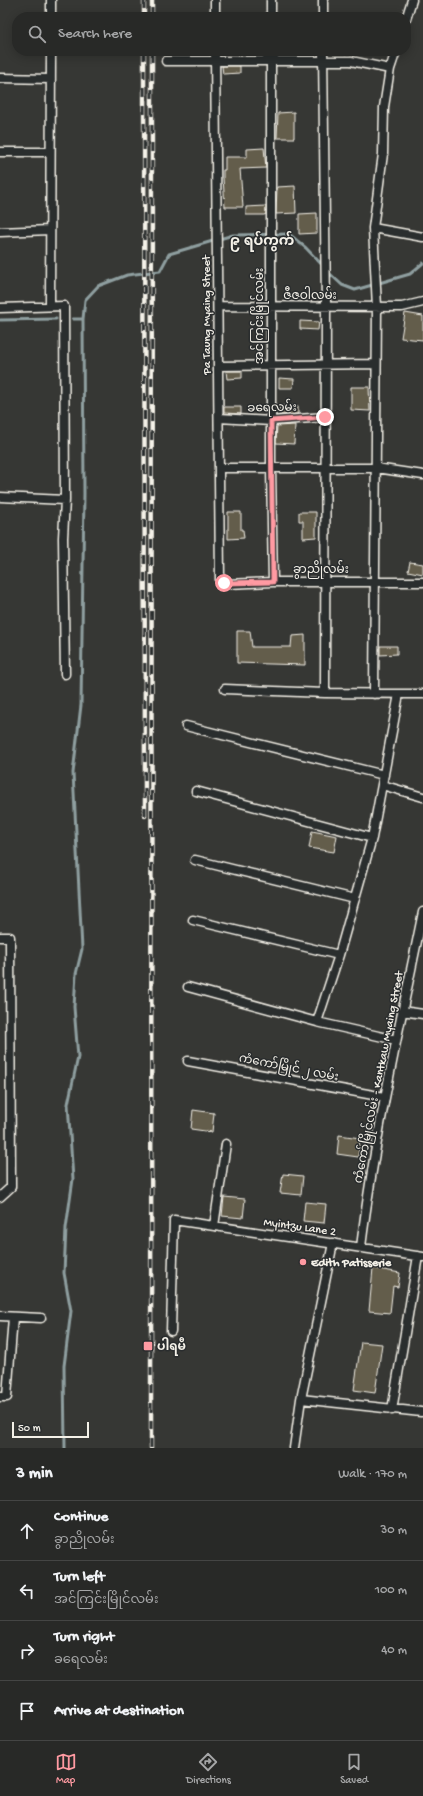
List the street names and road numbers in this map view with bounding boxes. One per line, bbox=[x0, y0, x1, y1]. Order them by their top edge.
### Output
street label: Pa Taung Myaing Street bbox=[201, 254, 215, 376]
street label: အင်ကြင်းမြိုင်လမ်း bbox=[250, 268, 269, 364]
street label: ဇီဇဝါလမ်း bbox=[283, 286, 337, 304]
street label: ခရေလမ်း bbox=[247, 398, 297, 417]
street label: ခွာညိုလမ်း bbox=[293, 560, 349, 579]
street label: ကံကော်မြိုင်လမ်း - Kantkaw Myaing Street bbox=[349, 968, 409, 1185]
street label: ကံကော်မြိုင် ၂ လမ်း bbox=[237, 1049, 340, 1086]
street label: Myintzu Lane 2 bbox=[263, 1216, 337, 1240]

